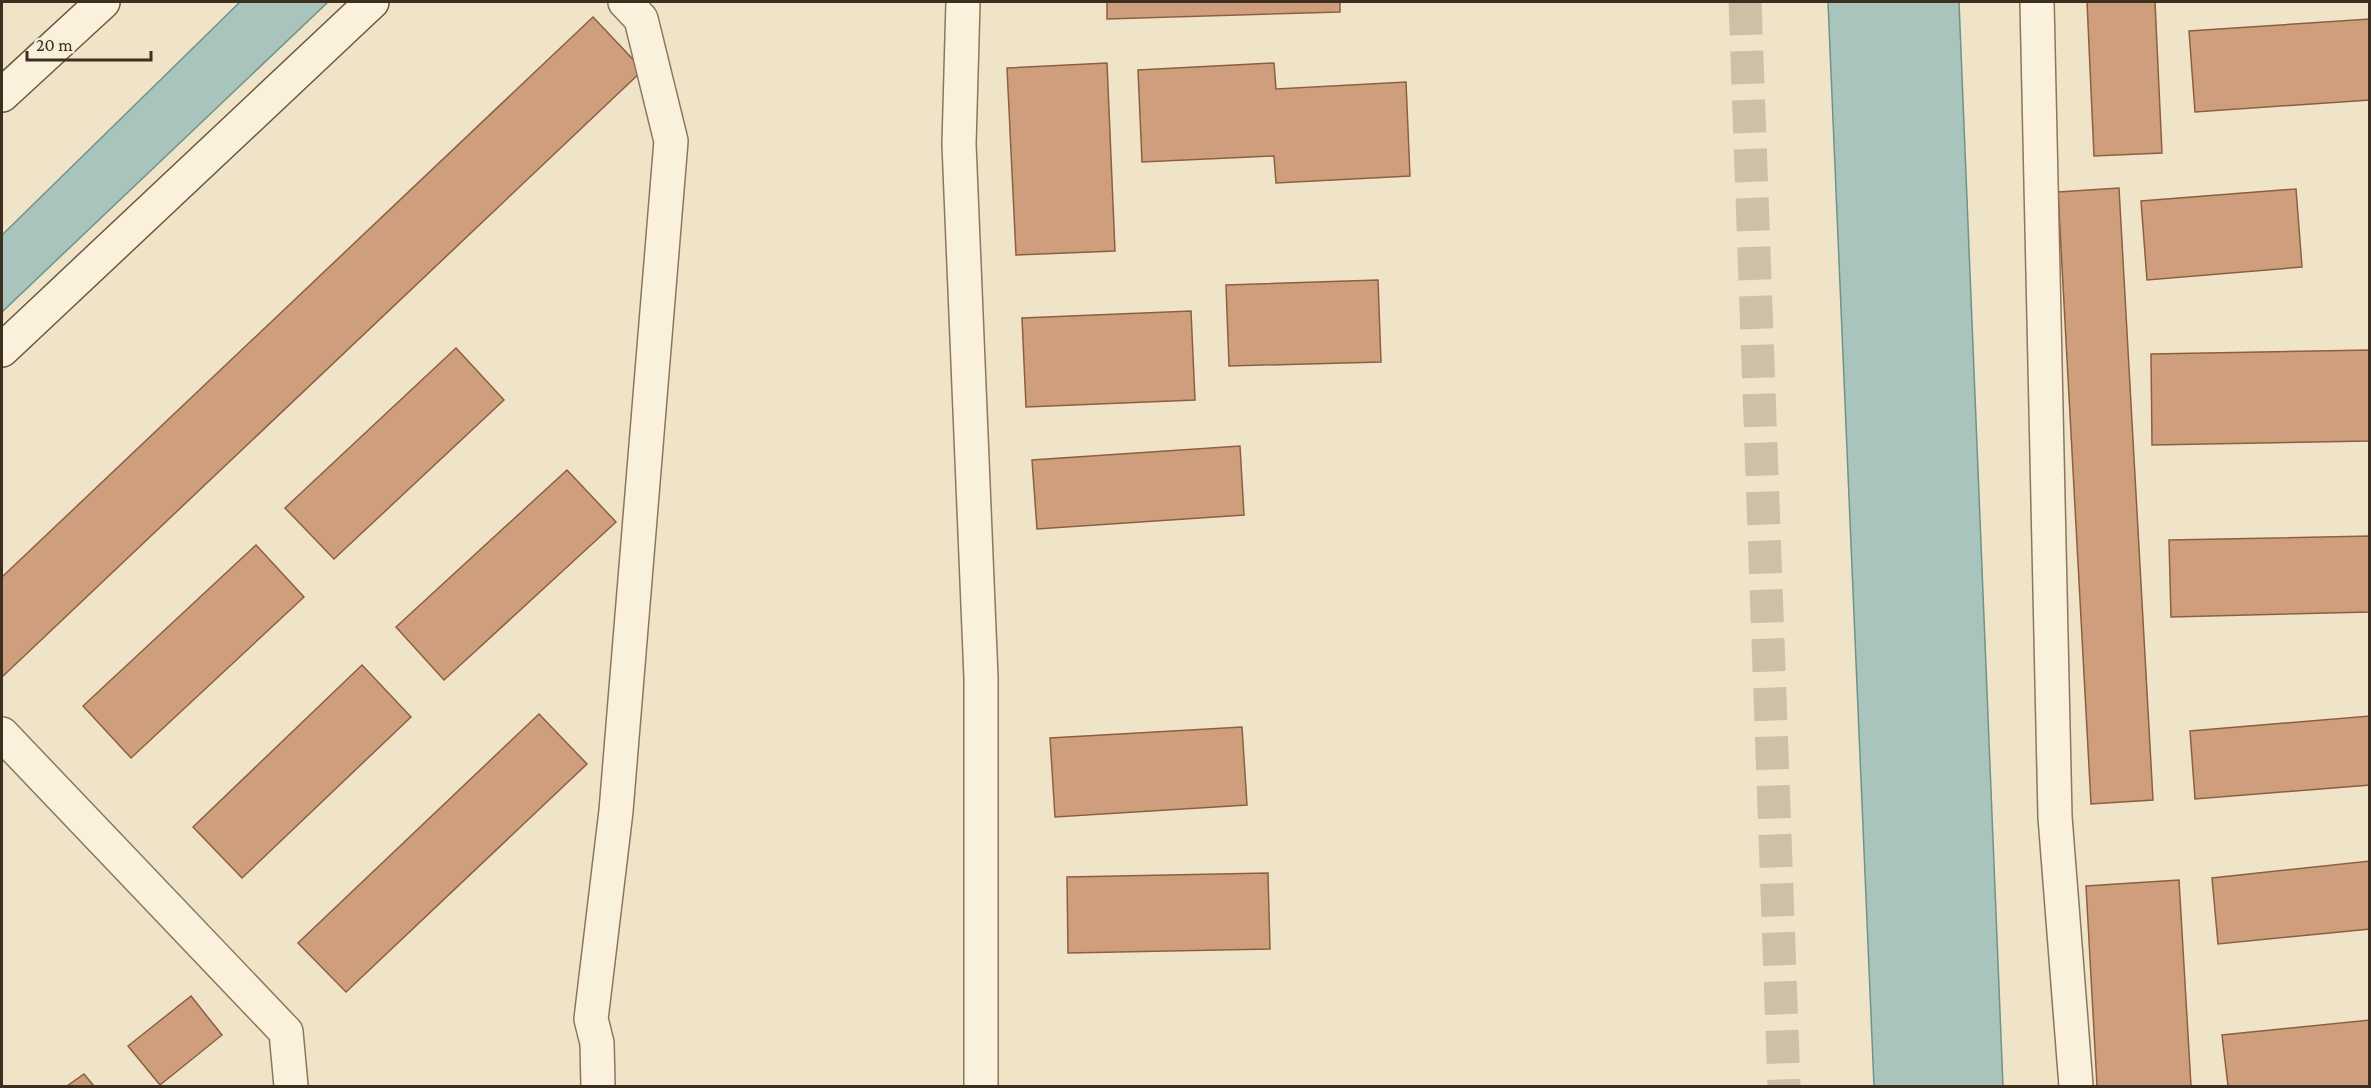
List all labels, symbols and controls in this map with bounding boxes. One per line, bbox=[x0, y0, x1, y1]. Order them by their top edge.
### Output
scale bar bbox=[27, 24, 152, 62]
text: 20 m bbox=[36, 35, 73, 55]

